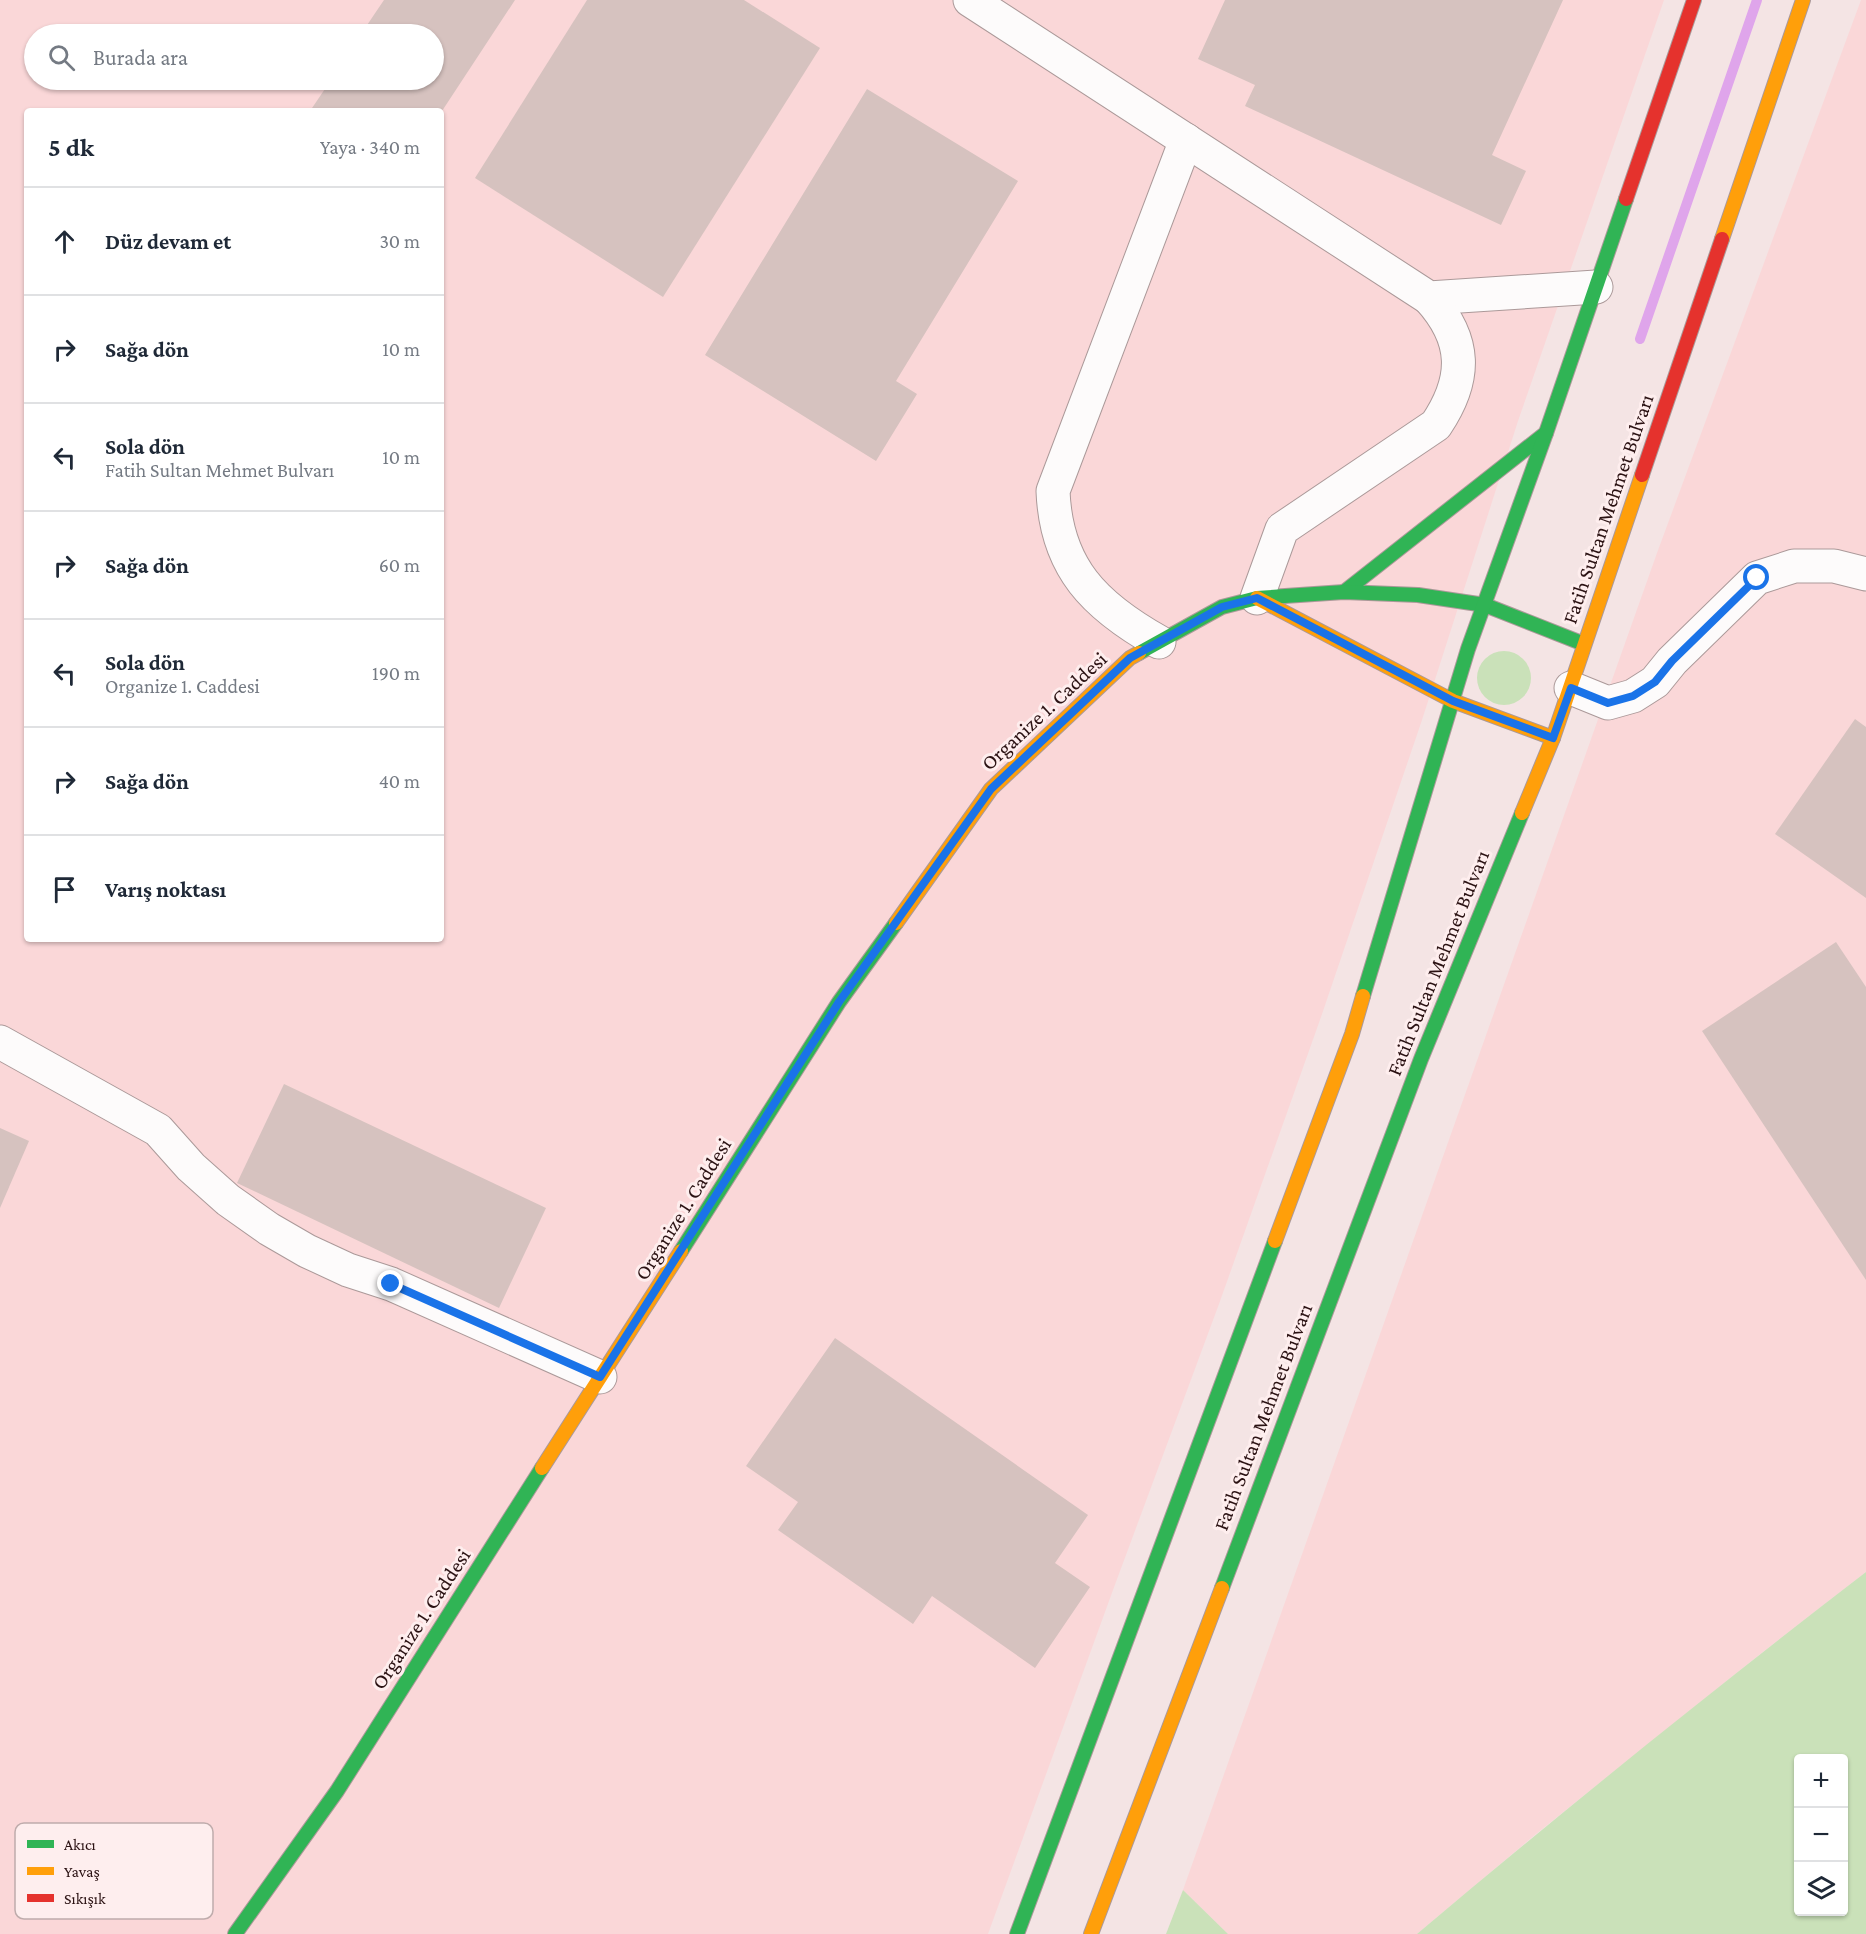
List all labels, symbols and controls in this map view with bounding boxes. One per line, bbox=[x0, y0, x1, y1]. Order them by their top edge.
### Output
search box bbox=[24, 24, 444, 90]
icon: search bbox=[45, 41, 78, 74]
text: Burada ara bbox=[93, 45, 188, 70]
text: 5 dk bbox=[48, 133, 94, 162]
text: Yaya · 340 m bbox=[320, 136, 420, 158]
icon: ahead bbox=[48, 225, 81, 258]
text: Düz devam et bbox=[105, 229, 231, 254]
text: 30 m bbox=[379, 230, 420, 252]
icon: right bbox=[48, 333, 81, 366]
text: Sağa dön bbox=[105, 337, 189, 362]
text: 10 m bbox=[382, 338, 420, 360]
street label: Fatih Sultan Mehmet Bulvarı bbox=[1557, 391, 1659, 627]
text: Sola dön bbox=[105, 434, 185, 459]
icon: left bbox=[48, 441, 81, 474]
text: 10 m bbox=[382, 446, 420, 468]
text: Fatih Sultan Mehmet Bulvarı bbox=[105, 459, 334, 481]
icon: right bbox=[48, 549, 81, 582]
text: Sağa dön bbox=[105, 553, 189, 578]
text: 60 m bbox=[379, 554, 420, 576]
route start bbox=[1743, 564, 1769, 590]
street label: Organize 1. Caddesi bbox=[976, 646, 1112, 775]
text: Sola dön bbox=[105, 650, 185, 675]
icon: left bbox=[48, 657, 81, 690]
text: 190 m bbox=[372, 662, 420, 684]
text: Organize 1. Caddesi bbox=[105, 675, 260, 697]
icon: right bbox=[48, 765, 81, 798]
text: Sağa dön bbox=[105, 769, 189, 794]
text: 40 m bbox=[379, 770, 420, 792]
street label: Fatih Sultan Mehmet Bulvarı bbox=[1382, 846, 1494, 1079]
icon: arrive bbox=[48, 873, 81, 906]
text: Varış noktası bbox=[105, 877, 226, 902]
street label: Organize 1. Caddesi bbox=[630, 1133, 737, 1284]
route end bbox=[377, 1270, 403, 1296]
street label: Fatih Sultan Mehmet Bulvarı bbox=[1209, 1300, 1318, 1534]
street label: Organize 1. Caddesi bbox=[367, 1544, 476, 1694]
map controls bbox=[1794, 1754, 1848, 1916]
button: + bbox=[1794, 1754, 1848, 1808]
button: − bbox=[1794, 1808, 1848, 1862]
legend bbox=[15, 1823, 213, 1919]
text: Akıcı bbox=[64, 1836, 96, 1853]
button: layers bbox=[1794, 1862, 1848, 1916]
text: Yavaş bbox=[64, 1863, 100, 1881]
text: Sıkışık bbox=[64, 1890, 106, 1908]

